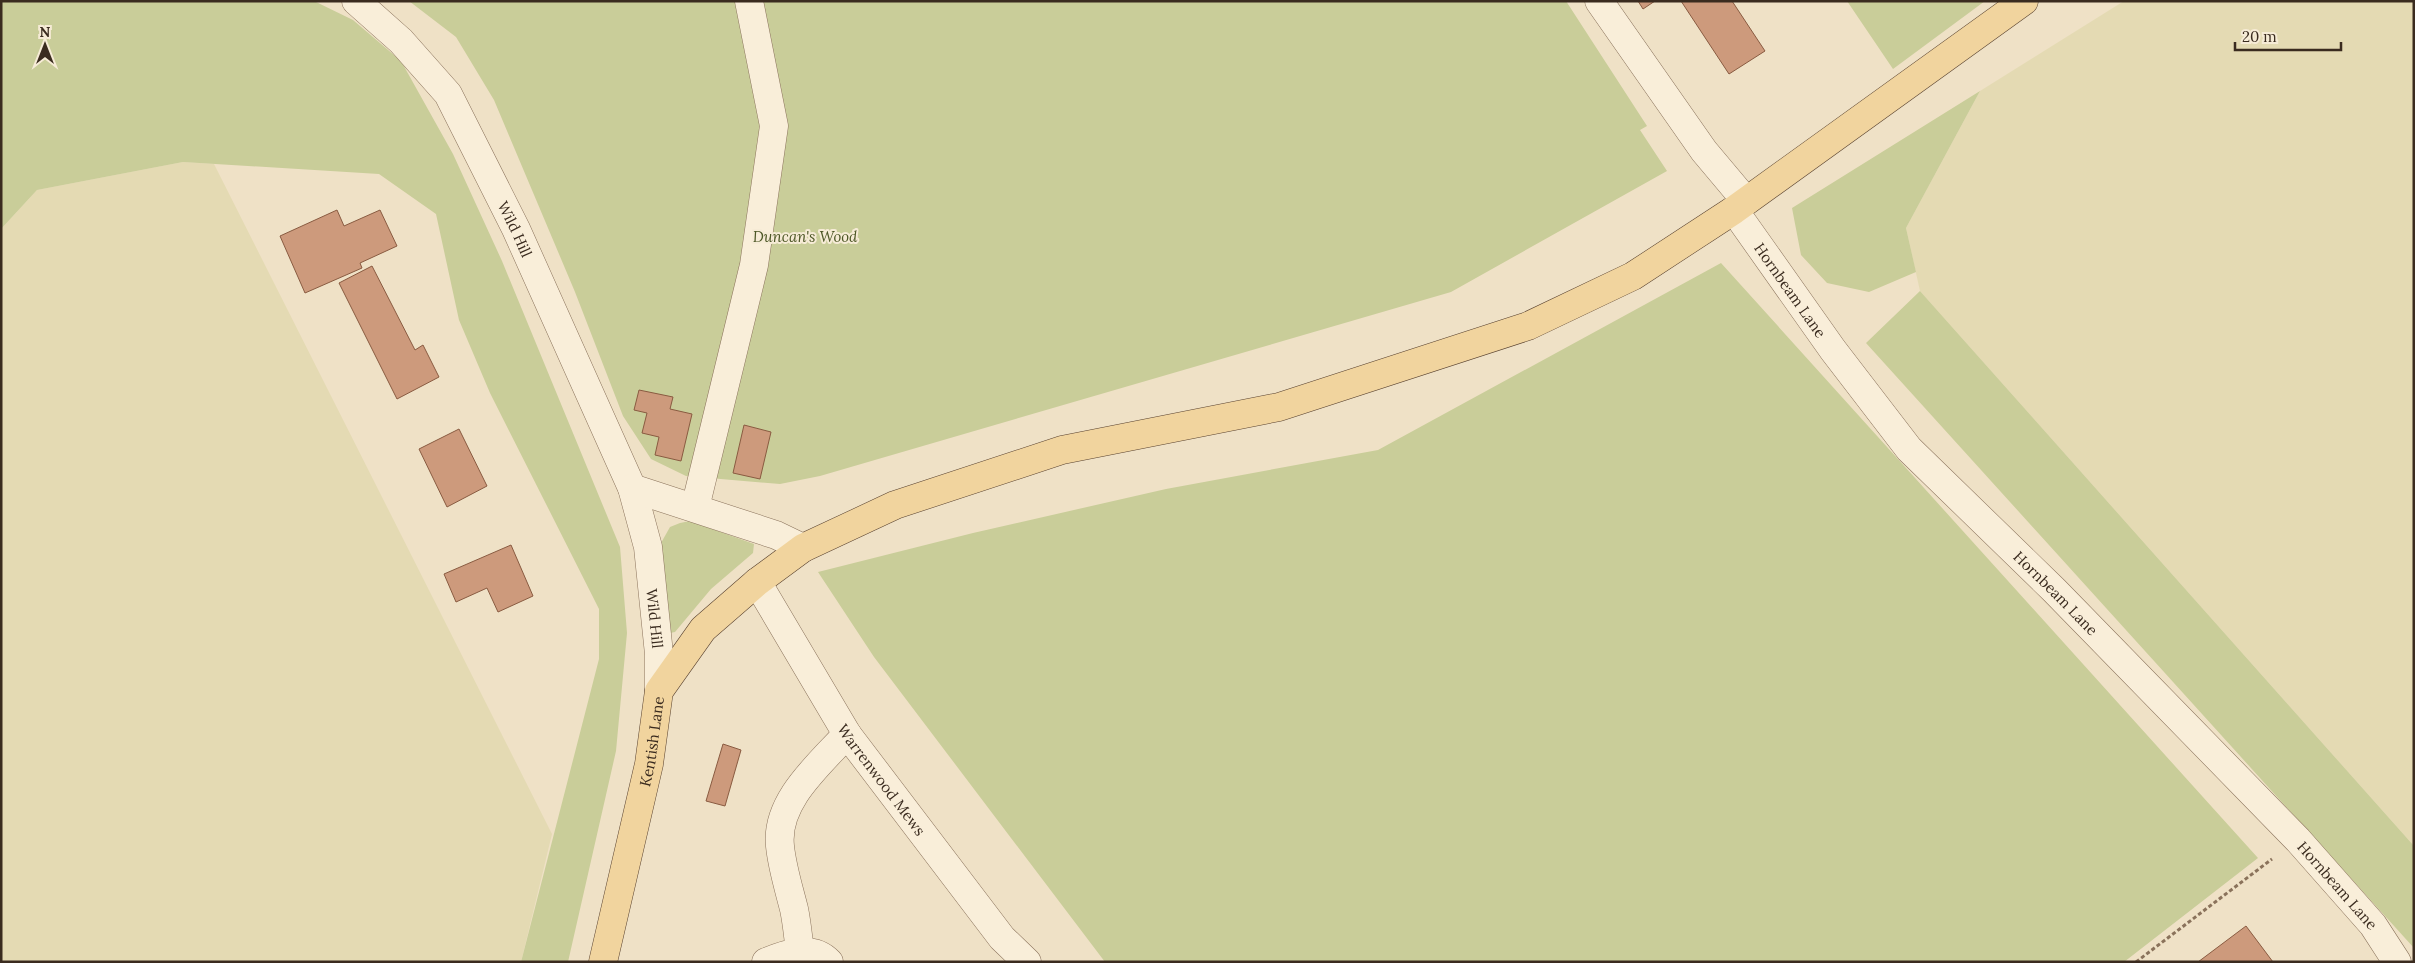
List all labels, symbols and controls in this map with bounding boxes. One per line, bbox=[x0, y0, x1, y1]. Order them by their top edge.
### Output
north arrow bbox=[20, 20, 70, 70]
scale bar bbox=[2235, 20, 2341, 52]
text: N bbox=[40, 23, 51, 41]
text: 20 m bbox=[2242, 27, 2277, 46]
street label: Wild Hill bbox=[494, 198, 537, 260]
park label: Duncan's Wood bbox=[753, 227, 858, 246]
street label: Hornbeam Lane bbox=[1751, 239, 1831, 341]
street label: Hornbeam Lane bbox=[2010, 547, 2102, 639]
street label: Wild Hill bbox=[643, 588, 668, 649]
street label: Kentish Lane bbox=[635, 695, 668, 788]
street label: Warrenwood Mews bbox=[834, 720, 930, 839]
street label: Hornbeam Lane bbox=[2294, 837, 2382, 933]

